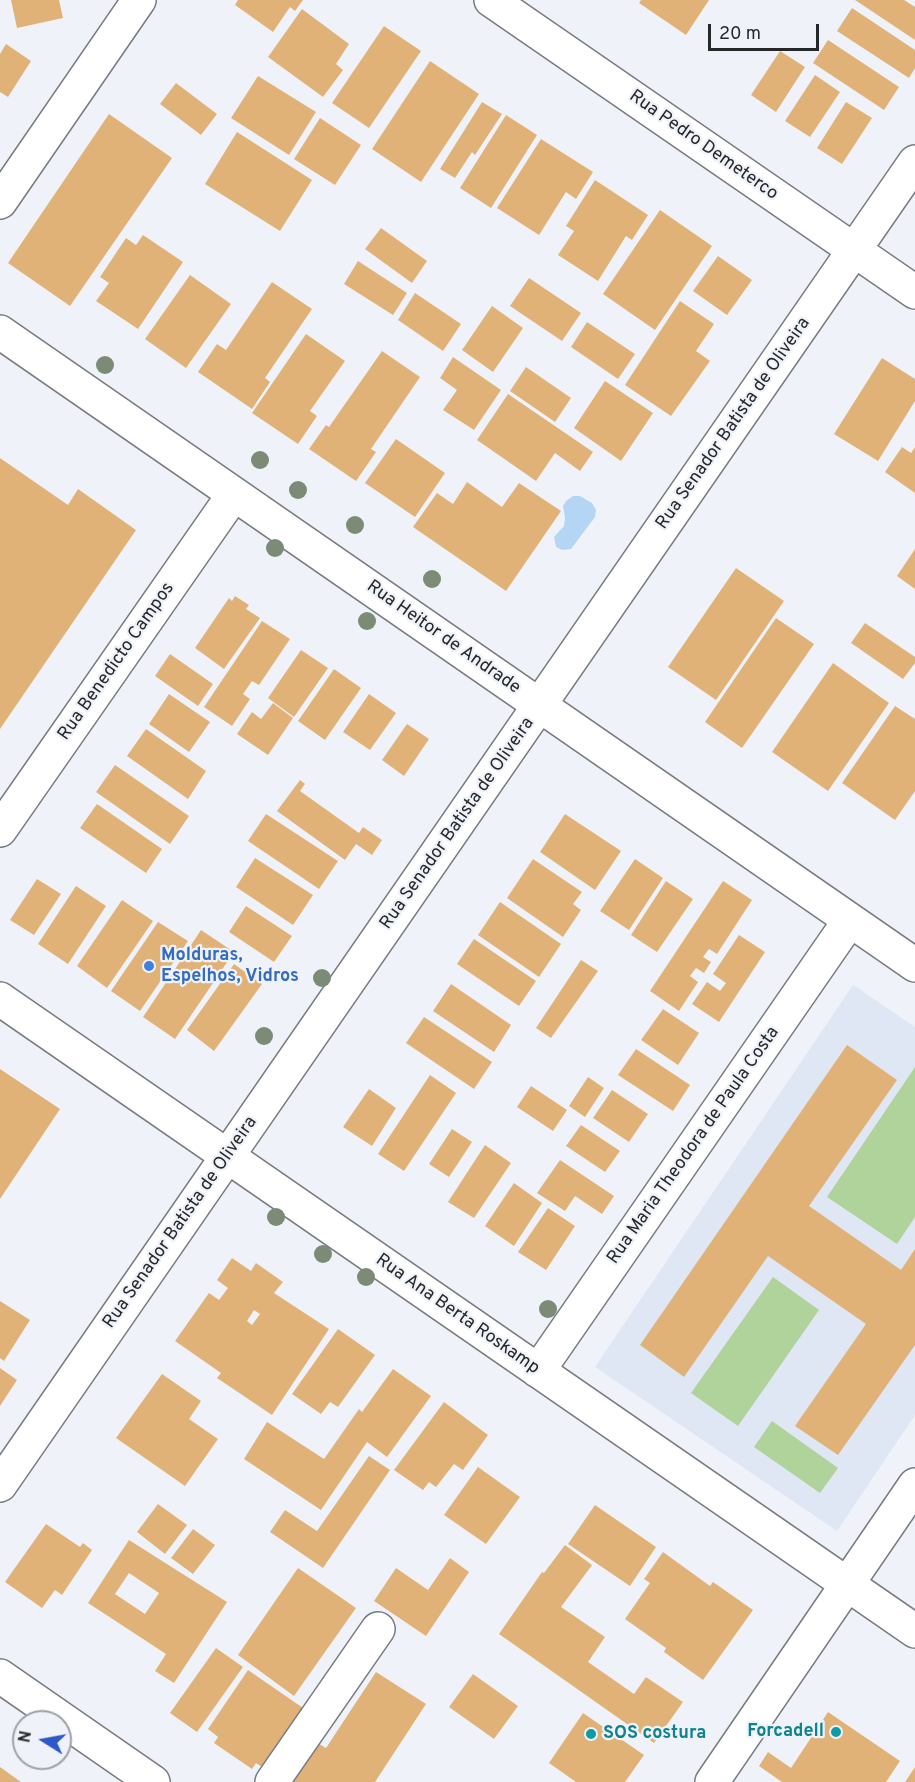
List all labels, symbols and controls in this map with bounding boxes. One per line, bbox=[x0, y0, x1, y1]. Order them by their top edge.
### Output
scale bar bbox=[711, 12, 822, 50]
text: 20 m bbox=[719, 23, 761, 46]
street label: Rua Pedro Demeterco bbox=[624, 86, 782, 206]
street label: Rua Senador Batista de Oliveira bbox=[652, 314, 816, 534]
street label: Rua Heitor de Andrade bbox=[362, 577, 524, 699]
street label: Rua Benedicto Campos bbox=[54, 579, 180, 745]
street label: Rua Senador Batista de Oliveira bbox=[376, 714, 540, 934]
place label: Molduras, Espelhos, Vidros bbox=[161, 945, 299, 988]
marker: Molduras, Espelhos, Vidros bbox=[142, 959, 156, 973]
street label: Rua Maria Theodora de Paula Costa bbox=[603, 1023, 785, 1269]
street label: Rua Senador Batista de Oliveira bbox=[99, 1113, 263, 1333]
street label: Rua Ana Berta Roskamp bbox=[371, 1250, 543, 1380]
north arrow bbox=[12, 1710, 72, 1770]
place label: Forcadell bbox=[747, 1721, 824, 1743]
place label: SOS costura bbox=[603, 1723, 706, 1745]
marker: Forcadell bbox=[829, 1725, 843, 1739]
marker: SOS costura bbox=[584, 1727, 598, 1741]
text: N bbox=[15, 1729, 37, 1744]

